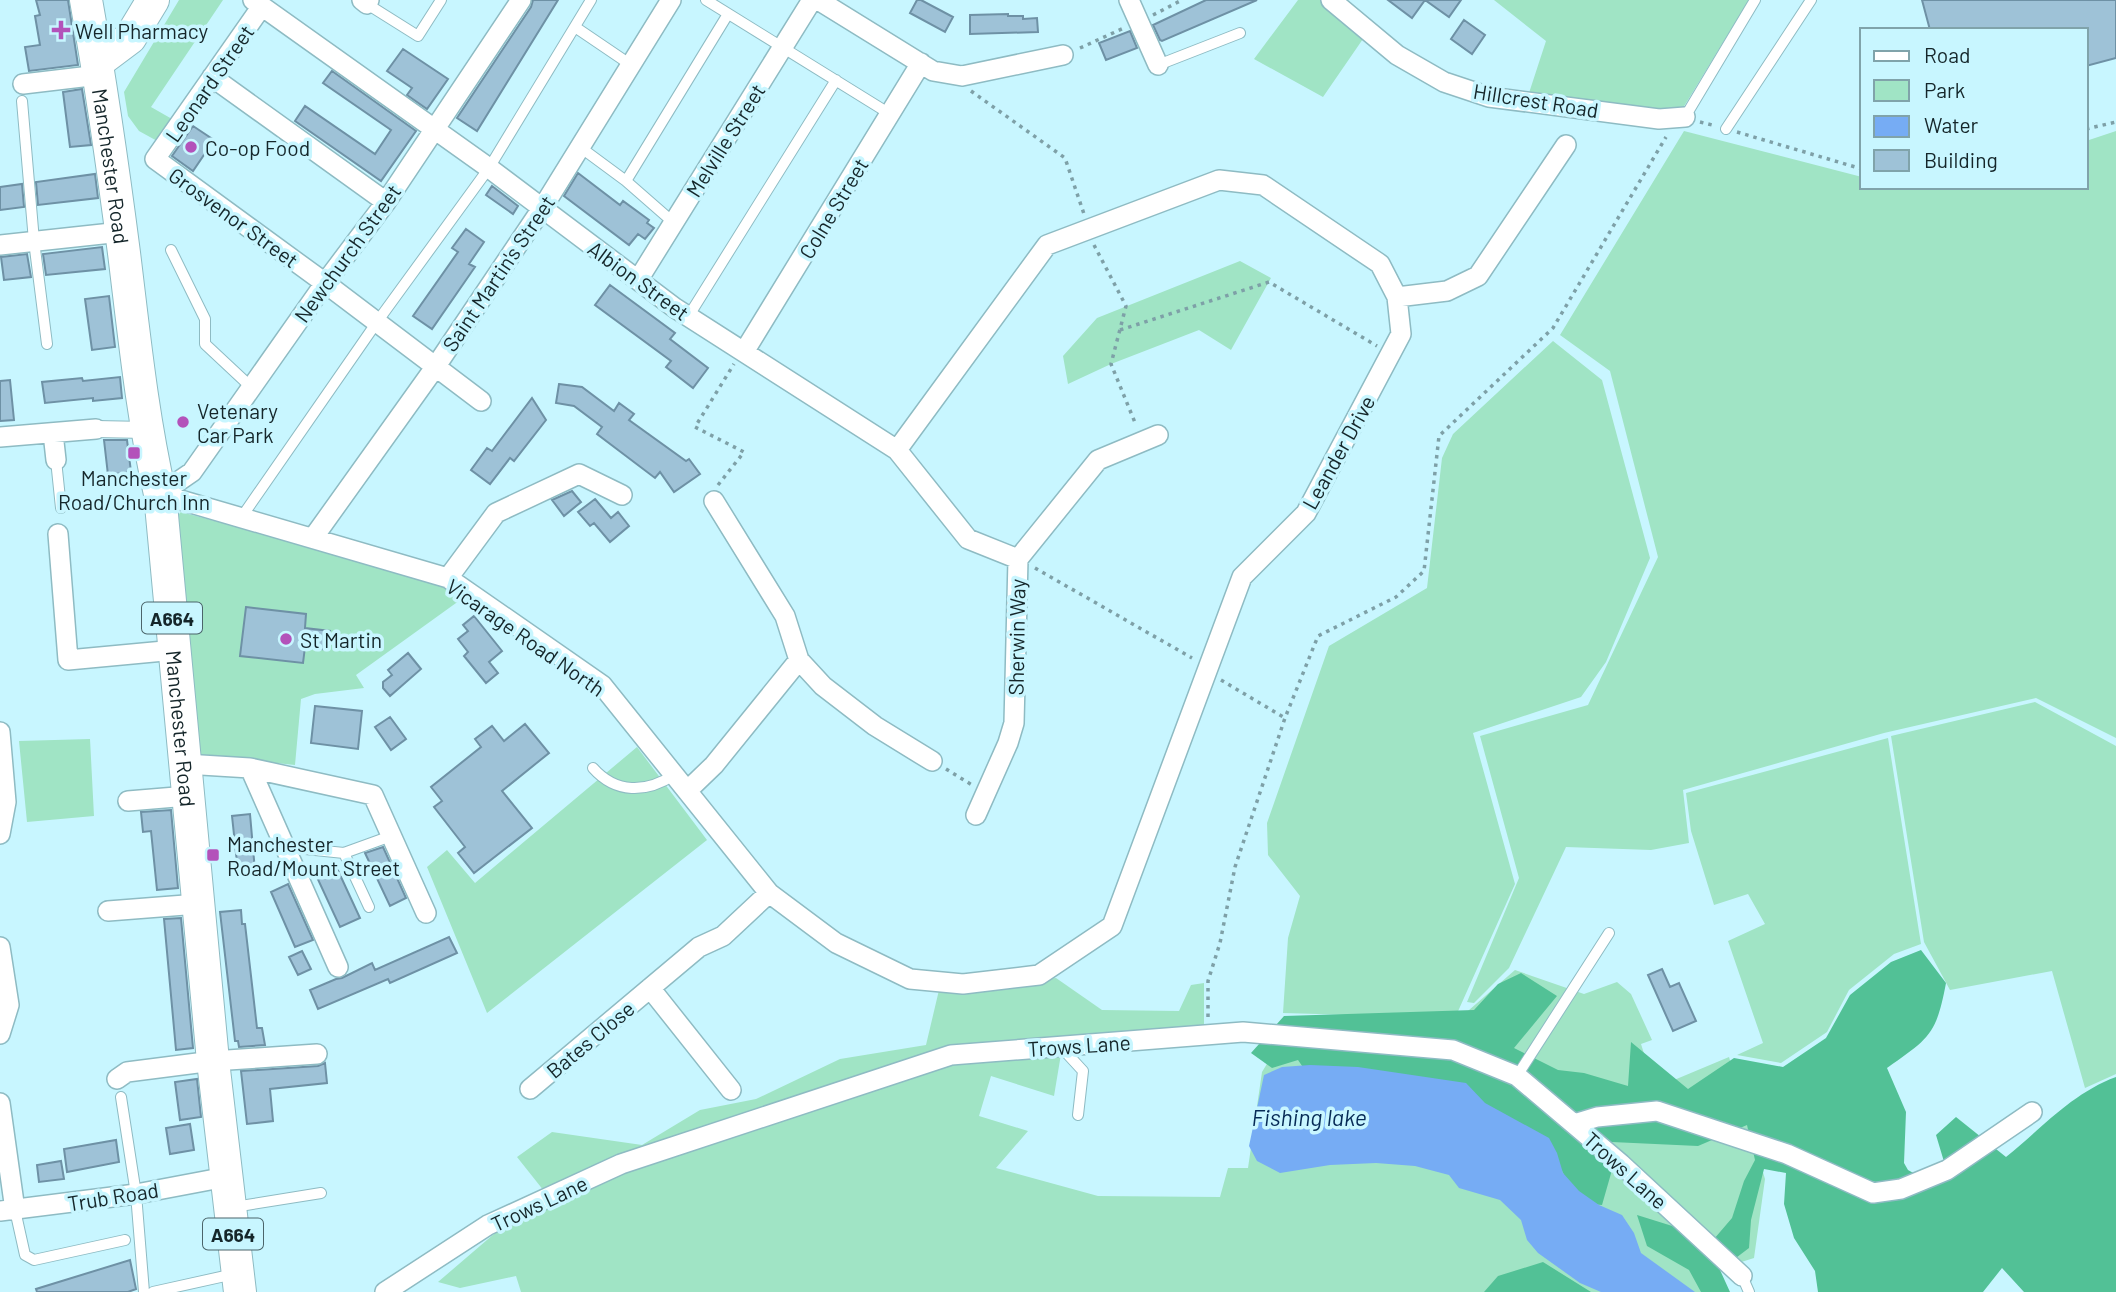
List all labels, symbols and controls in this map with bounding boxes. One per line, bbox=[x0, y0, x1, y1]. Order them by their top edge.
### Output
place label: Well Pharmacy bbox=[75, 18, 209, 43]
street label: Leonard Street bbox=[159, 20, 259, 146]
marker: Well Pharmacy bbox=[53, 22, 69, 38]
legend bbox=[1860, 28, 2088, 189]
text: Road bbox=[1924, 42, 1970, 67]
text: Park bbox=[1924, 77, 1965, 102]
street label: Hillcrest Road bbox=[1472, 78, 1600, 122]
street label: Melville Street bbox=[680, 79, 770, 201]
street label: Manchester Road bbox=[88, 86, 135, 245]
text: Water bbox=[1924, 112, 1979, 137]
place label: Co-op Food bbox=[205, 135, 310, 160]
marker: Co-op Food bbox=[183, 139, 199, 155]
text: Building bbox=[1924, 147, 1998, 172]
street label: Colne Street bbox=[793, 153, 873, 263]
street label: Grosvenor Street bbox=[164, 162, 304, 272]
street label: Newchurch Street bbox=[288, 179, 406, 327]
street label: Saint Martin's Street bbox=[437, 190, 559, 356]
street label: Albion Street bbox=[584, 235, 694, 325]
street label: Leander Drive bbox=[1296, 391, 1380, 513]
place label: Vetenary Car Park bbox=[197, 398, 278, 447]
marker: Vetenary Car Park bbox=[175, 414, 191, 430]
marker: Manchester Road/Church Inn bbox=[126, 445, 142, 461]
place label: Manchester Road/Church Inn bbox=[58, 465, 210, 514]
street label: Vicarage Road North bbox=[442, 573, 610, 701]
street label: Sherwin Way bbox=[1002, 578, 1030, 696]
road number: A664 bbox=[142, 603, 202, 634]
place label: St Martin bbox=[300, 627, 382, 652]
marker: St Martin bbox=[278, 631, 294, 647]
street label: Manchester Road bbox=[162, 649, 202, 808]
place label: Manchester Road/Mount Street bbox=[227, 831, 400, 880]
marker: Manchester Road/Mount Street bbox=[205, 847, 221, 863]
street label: Bates Close bbox=[541, 995, 639, 1083]
street label: Trows Lane bbox=[1027, 1029, 1131, 1061]
water label: Fishing lake bbox=[1251, 1103, 1367, 1131]
street label: Trows Lane bbox=[1579, 1126, 1673, 1214]
street label: Trows Lane bbox=[487, 1170, 591, 1236]
street label: Trub Road bbox=[66, 1176, 160, 1216]
road number: A664 bbox=[203, 1218, 263, 1250]

